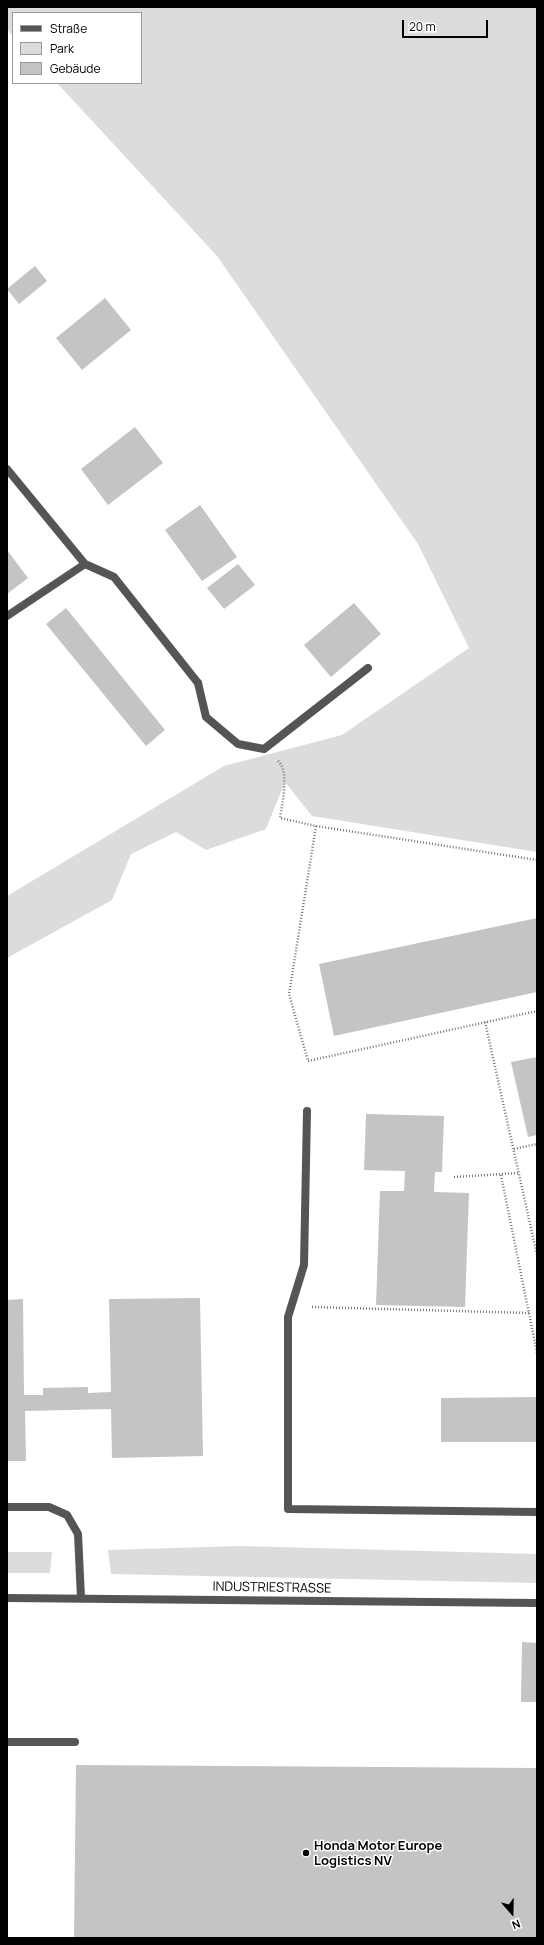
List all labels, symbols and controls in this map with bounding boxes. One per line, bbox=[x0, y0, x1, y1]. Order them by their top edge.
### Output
legend bbox=[12, 12, 142, 84]
scale bar bbox=[404, 12, 490, 38]
text: 20 m bbox=[409, 18, 436, 35]
text: Straße bbox=[50, 20, 87, 37]
text: Park bbox=[50, 40, 74, 57]
text: Gebäude bbox=[50, 60, 101, 77]
street label: INDUSTRIESTRASSE bbox=[212, 1579, 332, 1597]
place label: Honda Motor Europe Logistics NV bbox=[314, 1838, 442, 1869]
marker: Honda Motor Europe Logistics NV bbox=[301, 1848, 311, 1858]
north arrow bbox=[492, 1893, 532, 1933]
text: N bbox=[510, 1916, 523, 1933]

